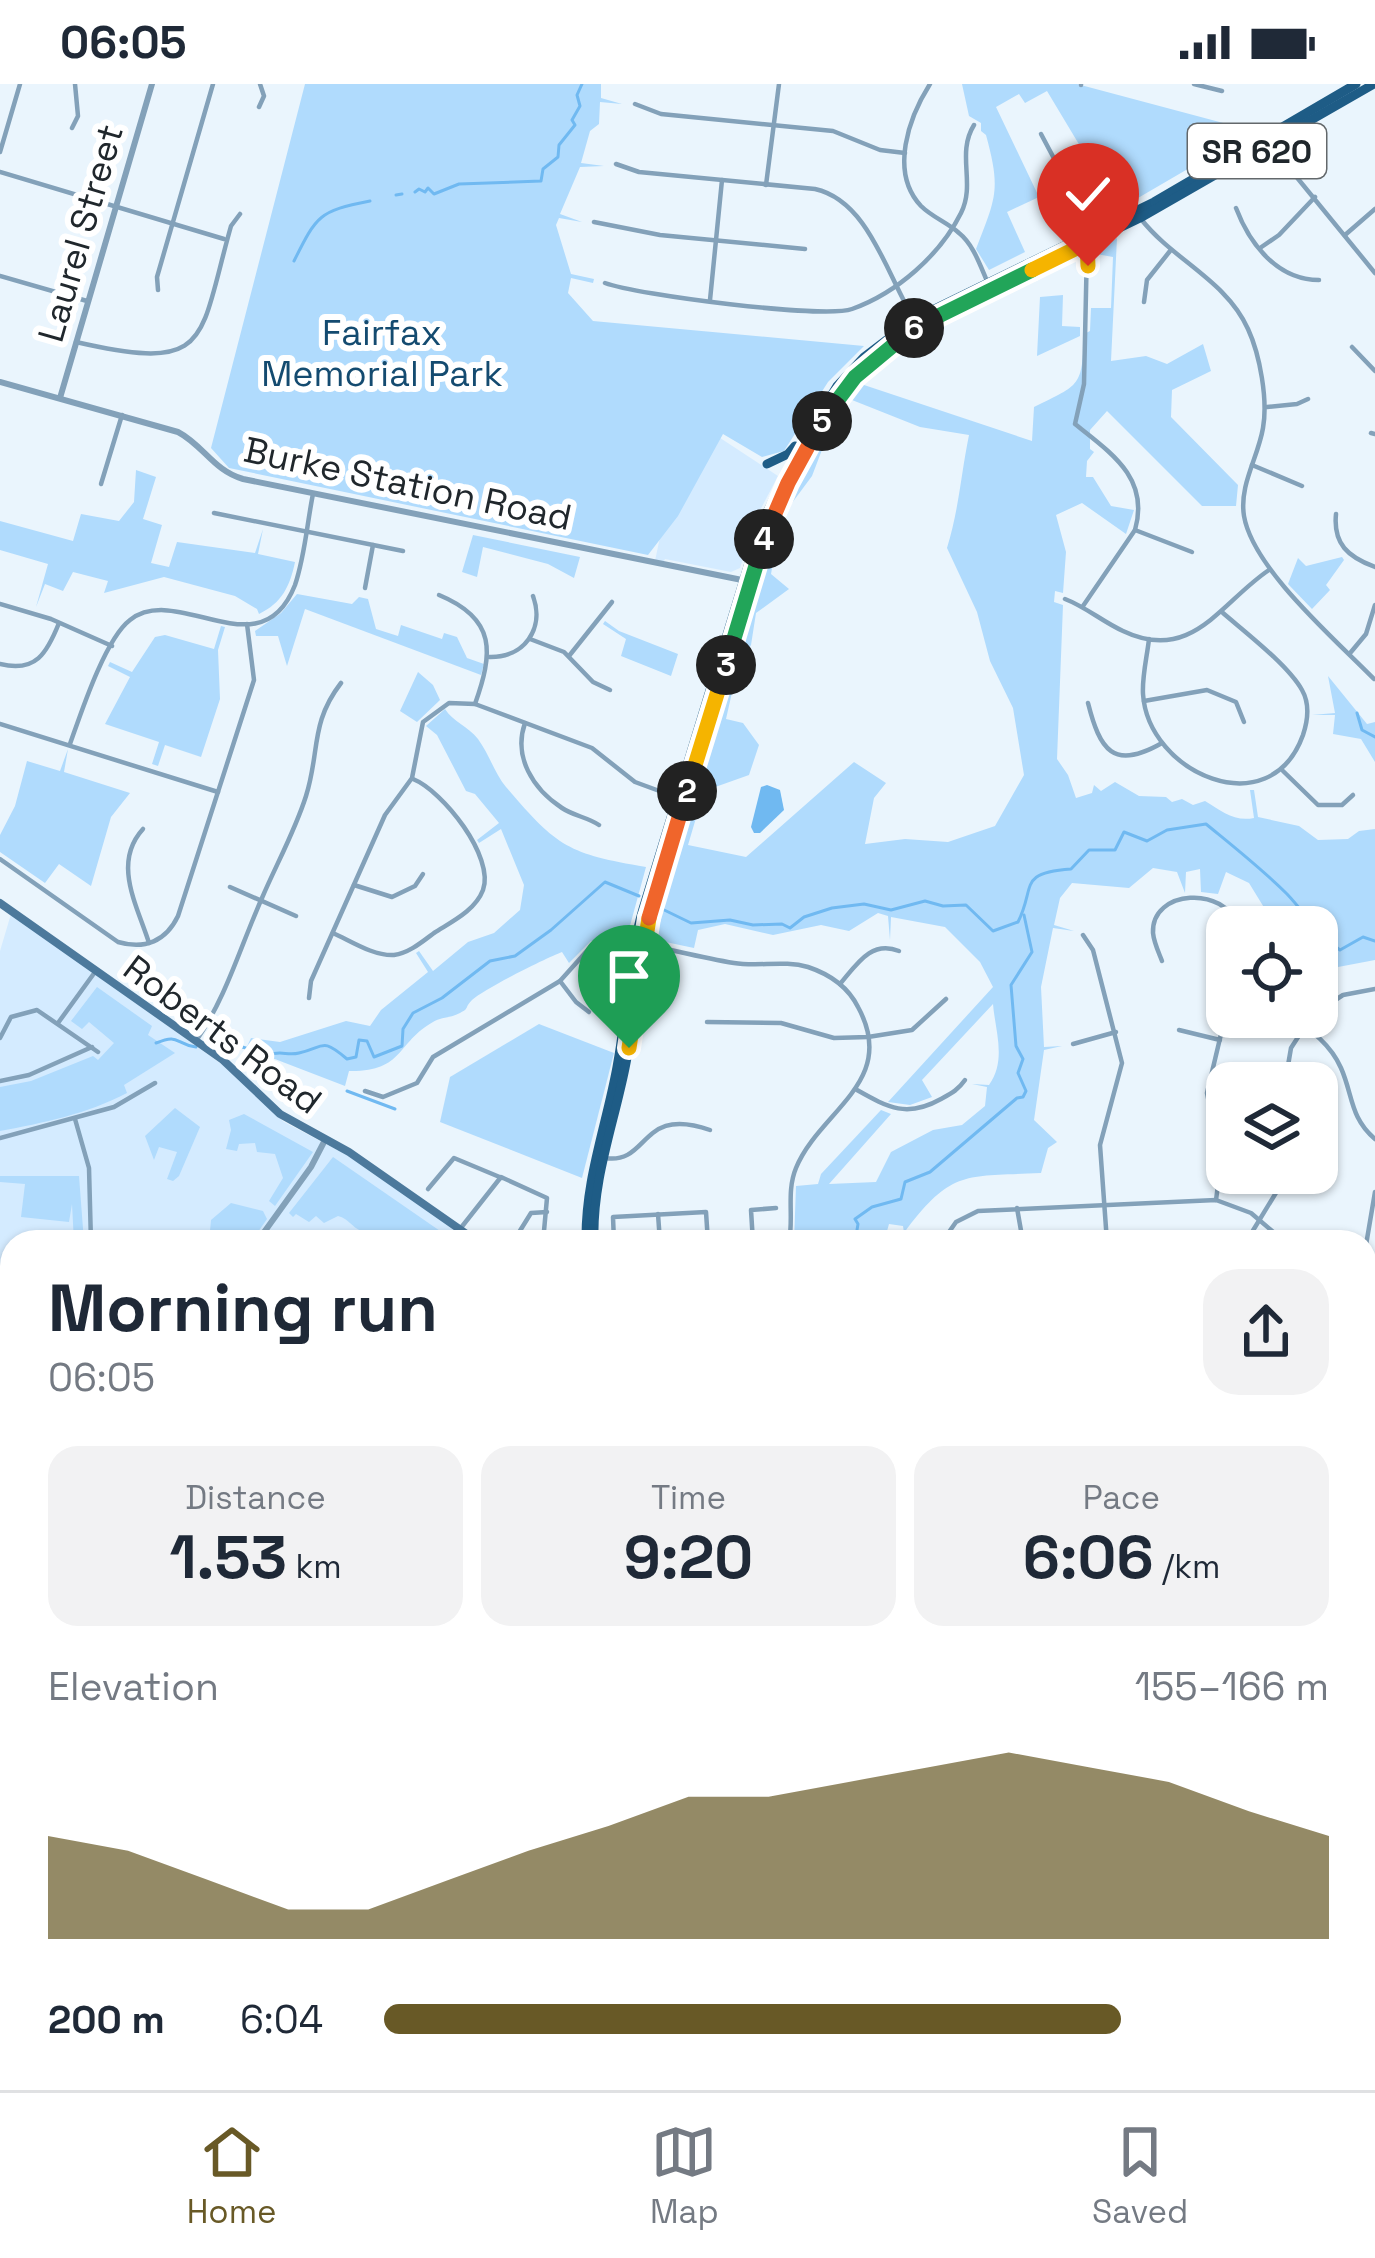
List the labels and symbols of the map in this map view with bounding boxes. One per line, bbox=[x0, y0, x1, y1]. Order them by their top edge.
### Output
street label: Laurel Street bbox=[28, 119, 134, 347]
road number: SR 620 bbox=[1188, 124, 1326, 178]
pin bbox=[1037, 143, 1139, 266]
pin: 6 bbox=[884, 298, 944, 358]
park label: Fairfax Memorial Park bbox=[261, 310, 503, 397]
pin: 5 bbox=[792, 391, 852, 451]
street label: Burke Station Road bbox=[240, 427, 576, 541]
pin: 4 bbox=[734, 509, 794, 569]
pin: 3 bbox=[696, 635, 756, 695]
pin: 2 bbox=[657, 761, 717, 821]
pin bbox=[578, 925, 680, 1048]
street label: Roberts Road bbox=[114, 945, 331, 1124]

